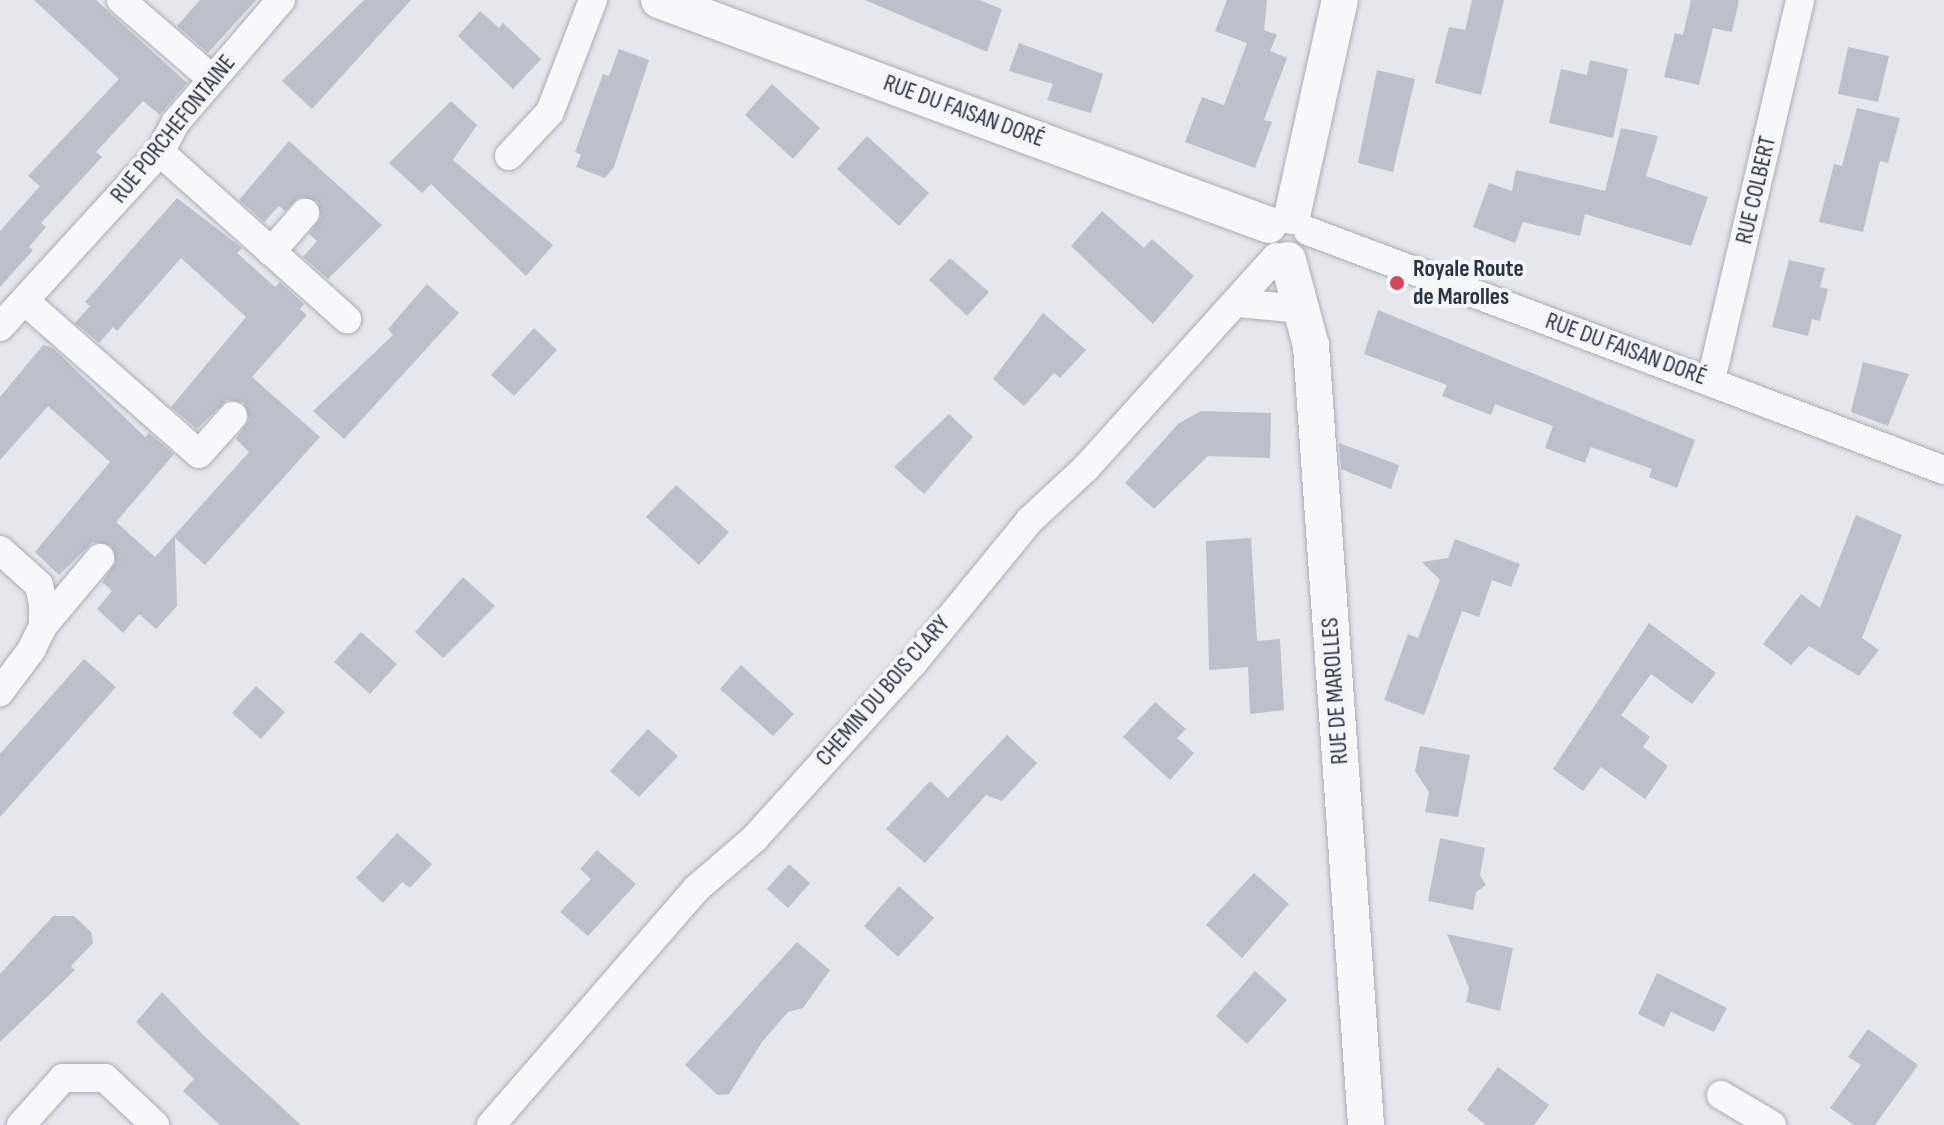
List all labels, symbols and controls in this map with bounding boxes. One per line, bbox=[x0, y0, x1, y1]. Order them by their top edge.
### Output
street label: RUE PORCHEFONTAINE bbox=[104, 49, 242, 209]
street label: RUE DU FAISAN DORÉ bbox=[880, 69, 1048, 153]
street label: RUE COLBERT bbox=[1730, 133, 1782, 247]
place label: Royale Route de Marolles bbox=[1413, 255, 1524, 311]
marker: Royale Route de Marolles bbox=[1388, 274, 1406, 292]
street label: RUE DU FAISAN DORÉ bbox=[1542, 307, 1710, 391]
street label: CHEMIN DU BOIS CLARY bbox=[810, 610, 956, 772]
street label: RUE DE MAROLLES bbox=[1315, 617, 1355, 765]

